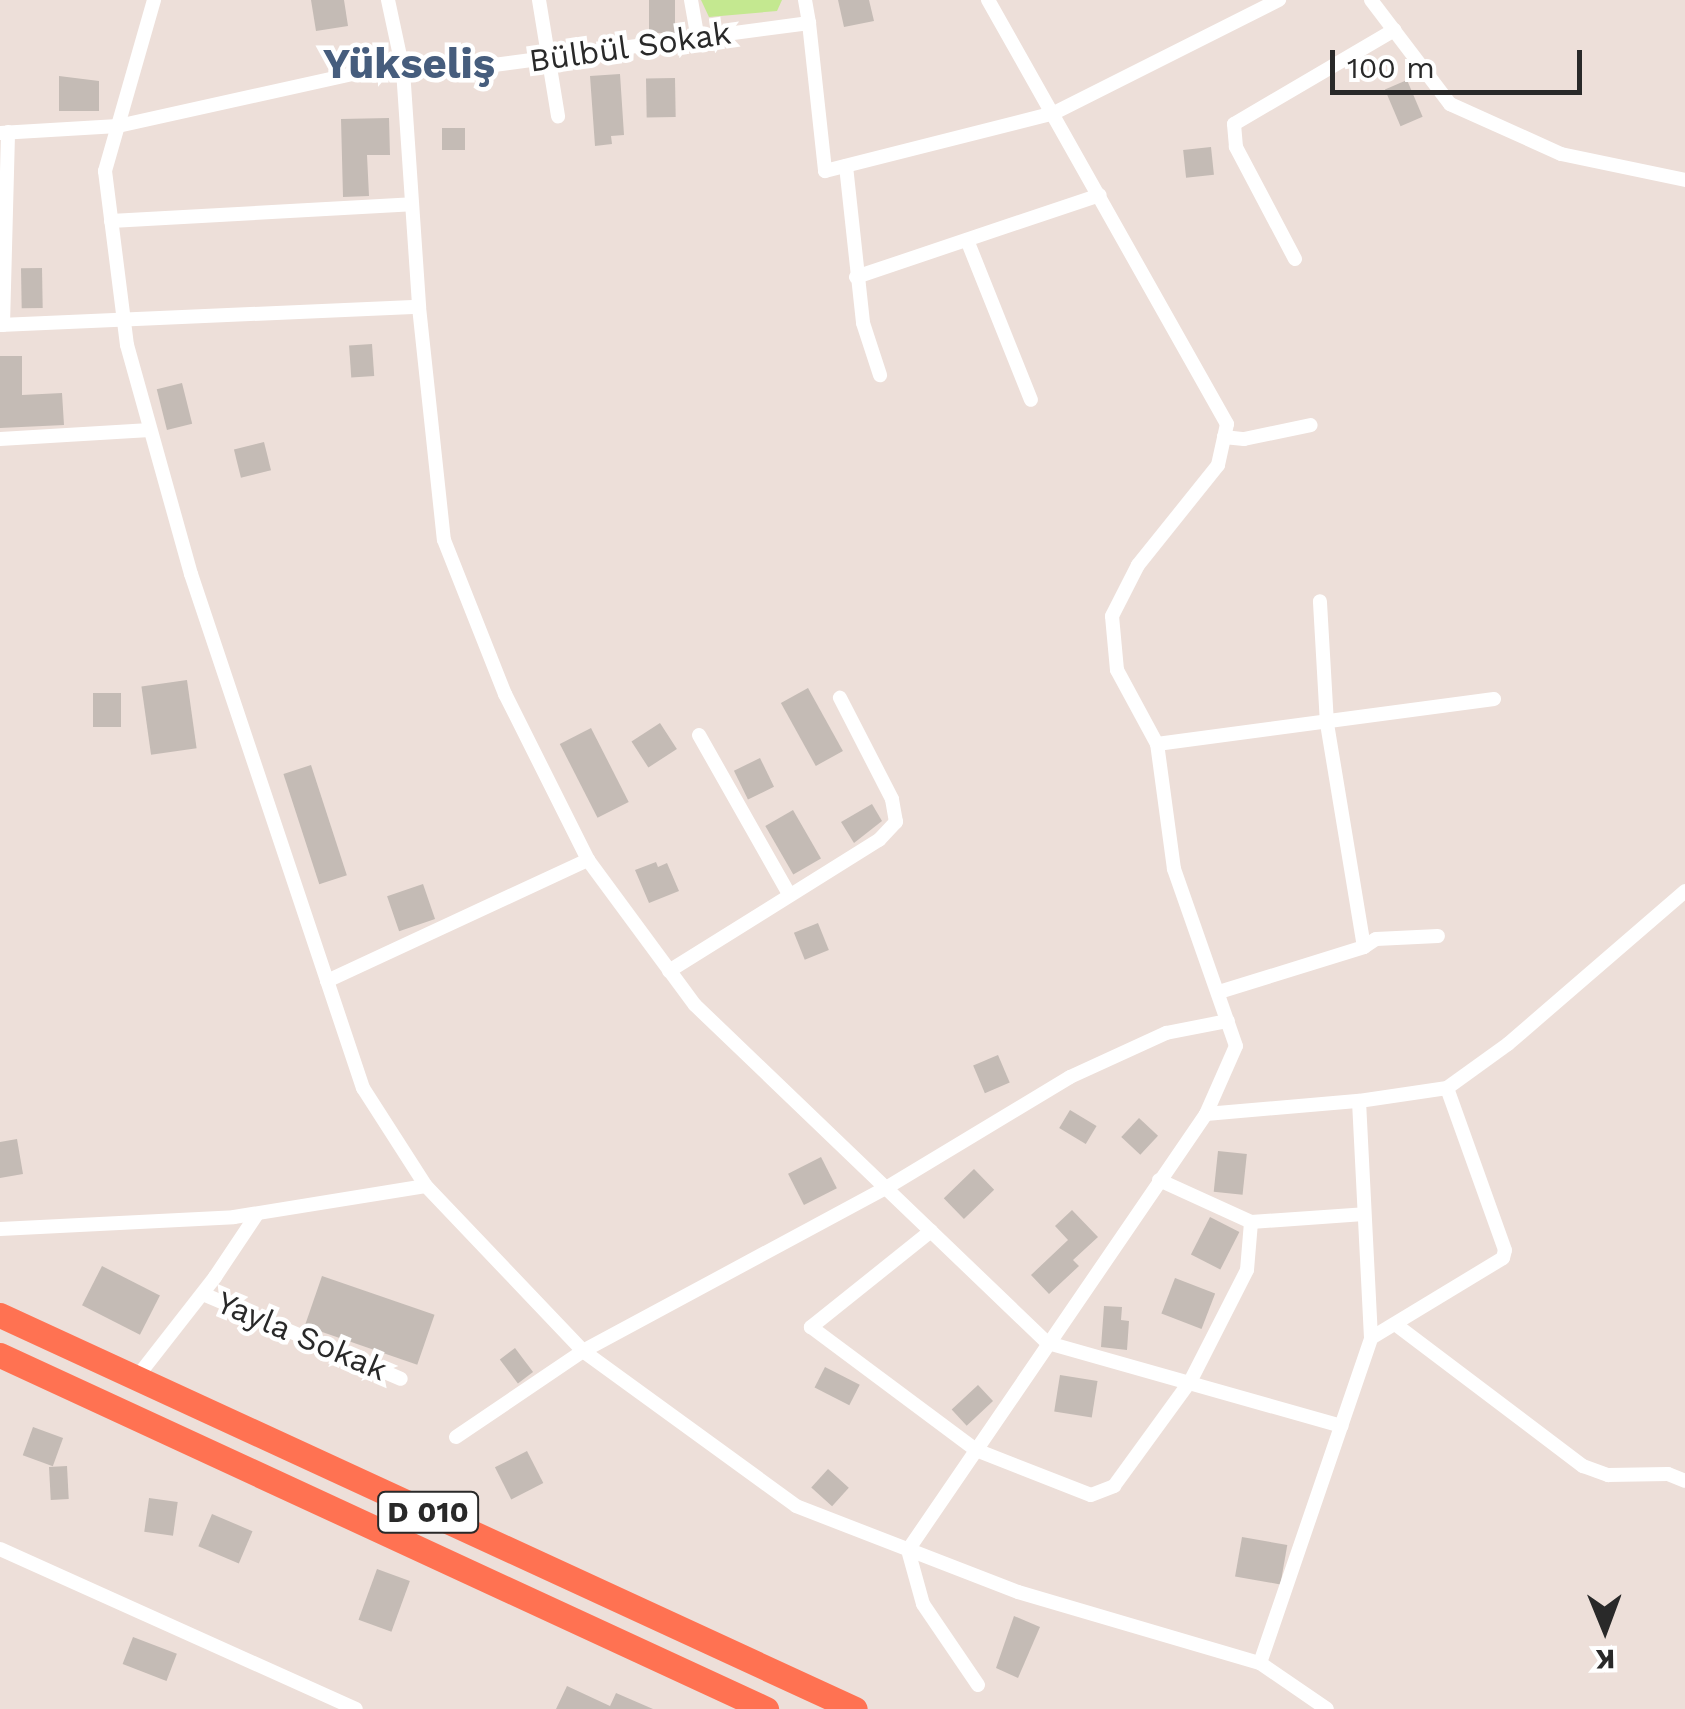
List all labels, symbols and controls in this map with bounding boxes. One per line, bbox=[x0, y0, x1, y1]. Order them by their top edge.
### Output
street label: Bülbül Sokak bbox=[526, 14, 734, 80]
scale bar bbox=[1335, 30, 1588, 92]
district label: Yükseliş bbox=[323, 39, 495, 89]
text: 100 m bbox=[1347, 50, 1435, 85]
street label: Yayla Sokak bbox=[211, 1283, 393, 1389]
road number: D 010 bbox=[376, 1487, 480, 1537]
north arrow bbox=[1555, 1579, 1655, 1679]
text: K bbox=[1596, 1643, 1616, 1676]

